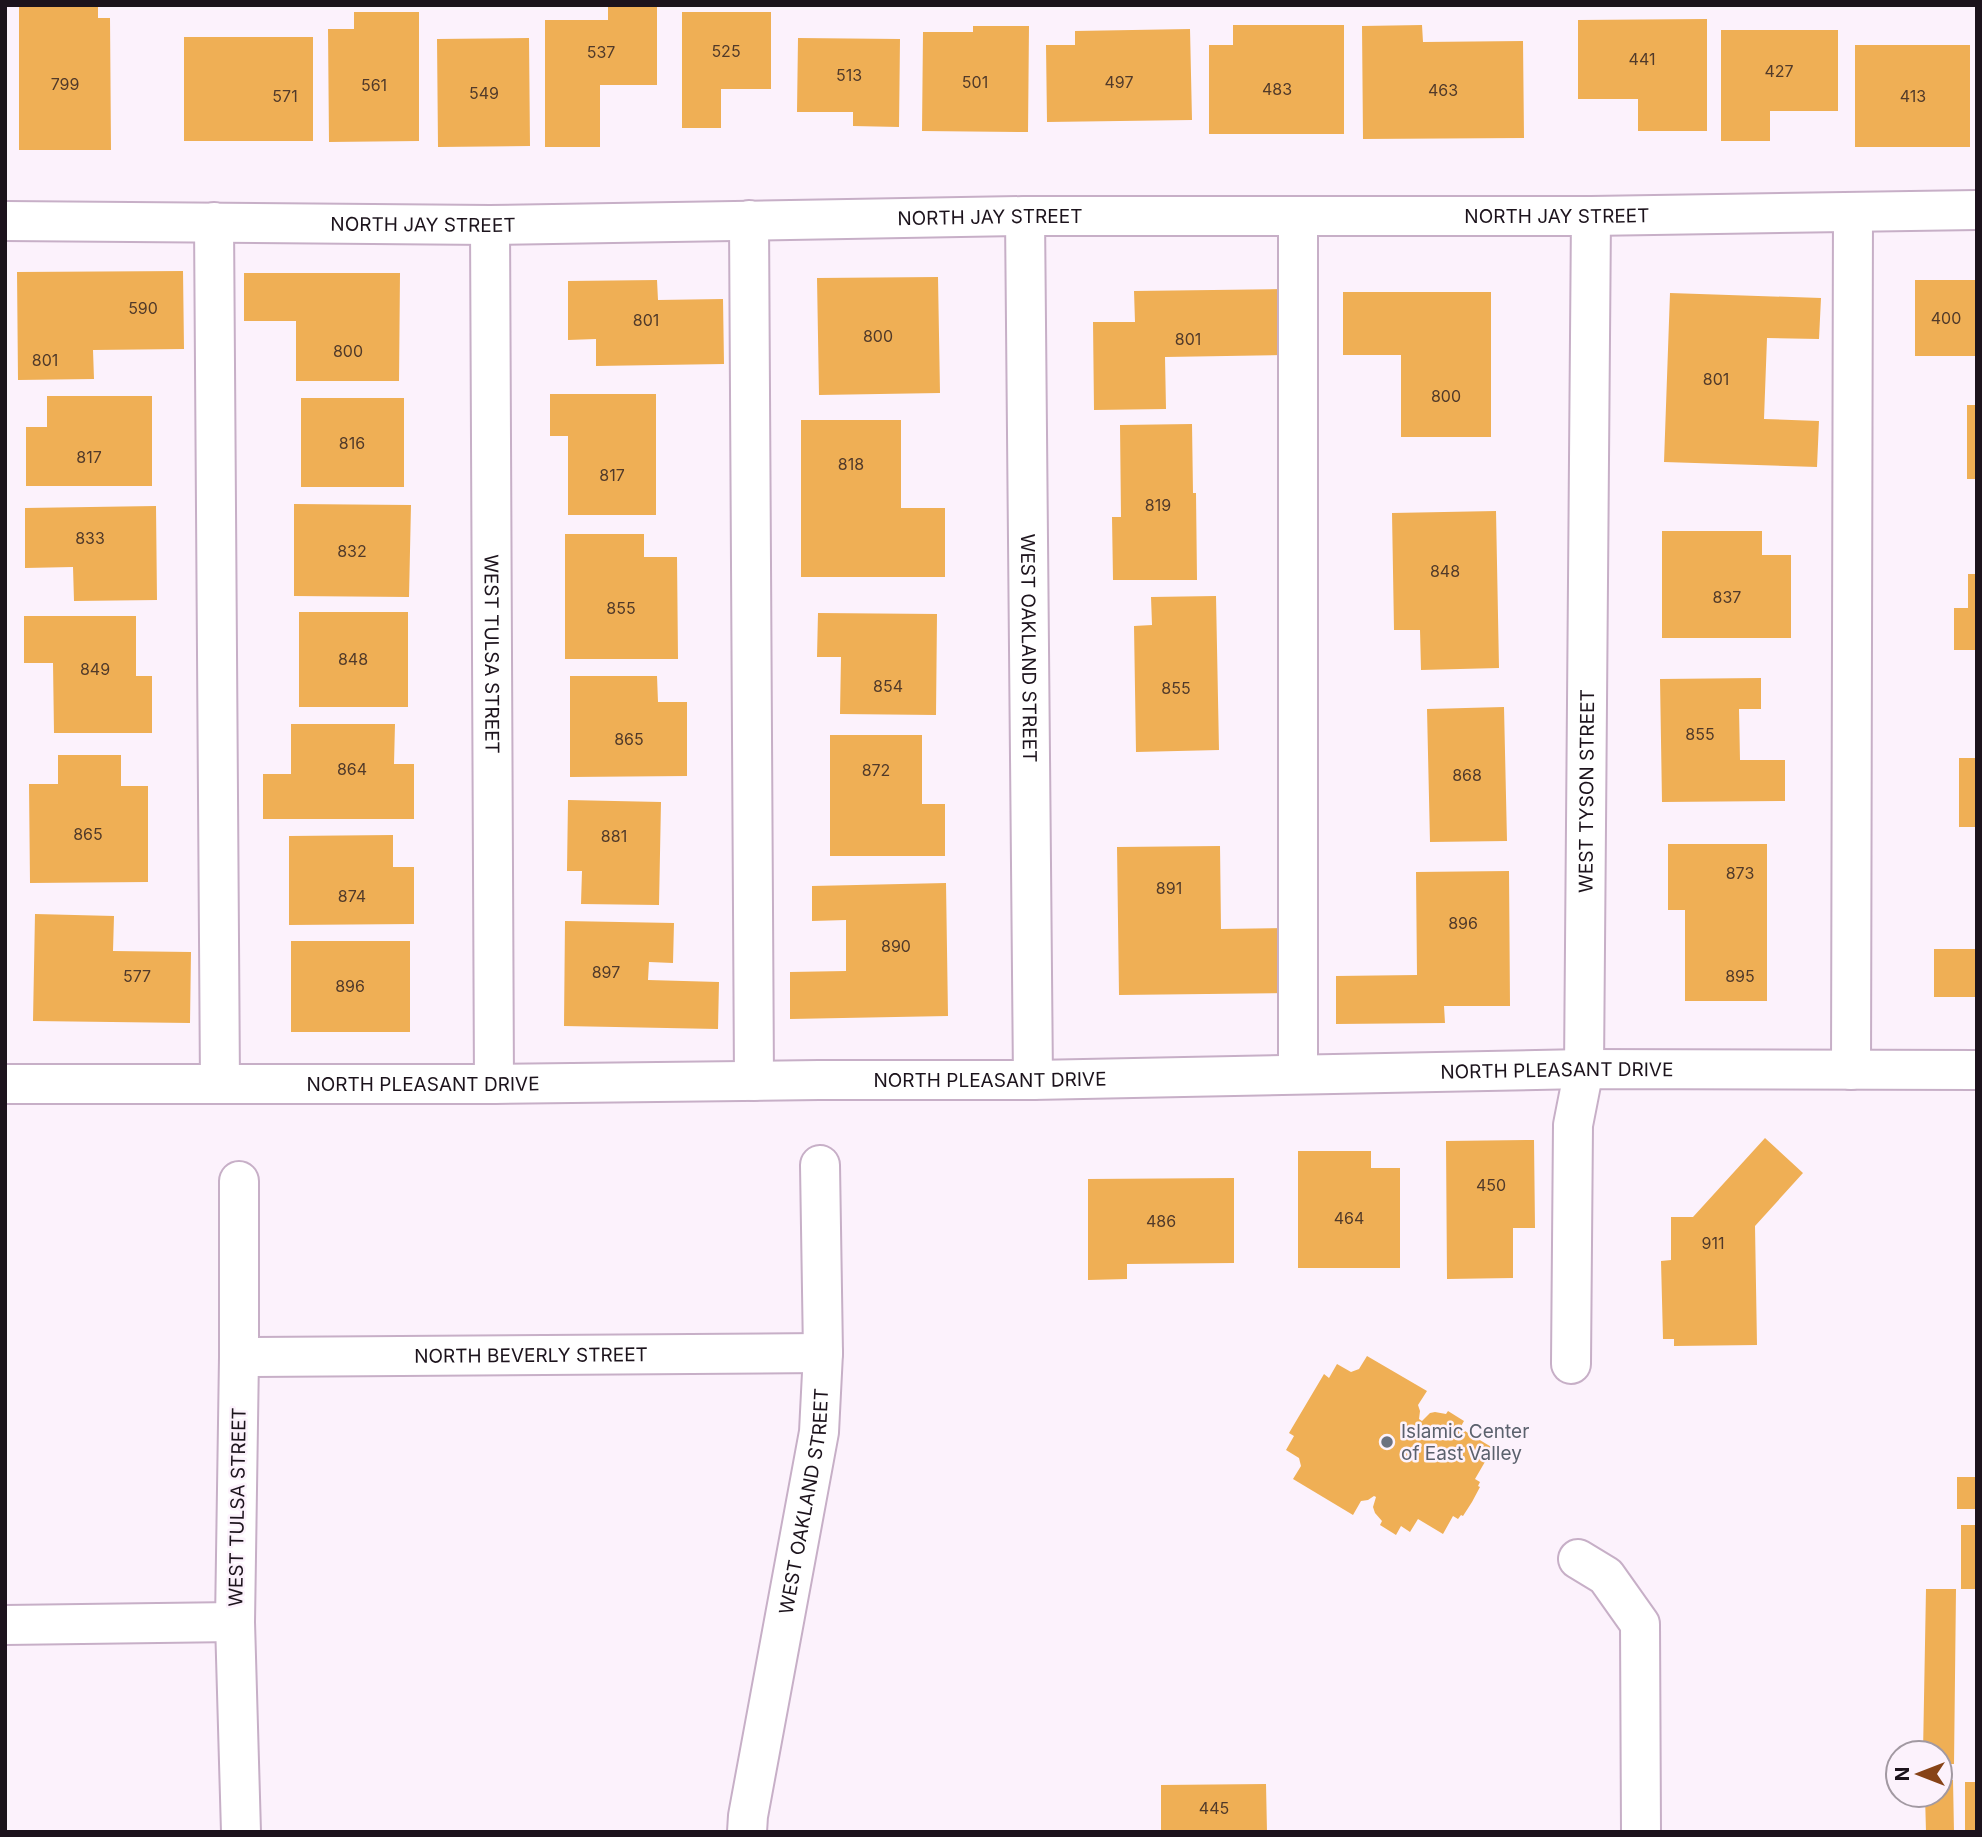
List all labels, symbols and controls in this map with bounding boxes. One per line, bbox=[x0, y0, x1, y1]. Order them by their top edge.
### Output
house number: 525 bbox=[711, 41, 741, 61]
house number: 537 bbox=[587, 42, 615, 62]
house number: 441 bbox=[1629, 49, 1655, 69]
house number: 427 bbox=[1764, 61, 1794, 81]
house number: 513 bbox=[836, 65, 862, 85]
house number: 501 bbox=[962, 72, 988, 92]
house number: 497 bbox=[1105, 72, 1134, 92]
house number: 799 bbox=[51, 74, 79, 94]
house number: 561 bbox=[361, 75, 387, 95]
house number: 483 bbox=[1262, 79, 1292, 99]
house number: 463 bbox=[1428, 80, 1458, 100]
house number: 549 bbox=[469, 83, 499, 103]
house number: 571 bbox=[272, 86, 298, 106]
house number: 413 bbox=[1900, 86, 1926, 106]
street label: NORTH JAY STREET bbox=[1464, 204, 1650, 228]
street label: NORTH JAY STREET bbox=[897, 205, 1082, 230]
street label: NORTH JAY STREET bbox=[330, 213, 516, 237]
house number: 590 bbox=[128, 298, 158, 318]
house number: 400 bbox=[1931, 308, 1961, 328]
house number: 801 bbox=[633, 310, 659, 330]
house number: 800 bbox=[863, 326, 893, 346]
house number: 801 bbox=[1175, 329, 1201, 349]
house number: 800 bbox=[333, 341, 363, 361]
house number: 801 bbox=[32, 350, 58, 370]
house number: 801 bbox=[1703, 369, 1729, 389]
house number: 800 bbox=[1431, 386, 1461, 406]
house number: 816 bbox=[339, 433, 365, 453]
house number: 817 bbox=[76, 447, 102, 467]
house number: 818 bbox=[838, 454, 864, 474]
house number: 817 bbox=[599, 465, 625, 485]
house number: 819 bbox=[1145, 495, 1171, 515]
house number: 833 bbox=[75, 528, 105, 548]
street label: WEST OAKLAND STREET bbox=[1016, 533, 1041, 762]
house number: 832 bbox=[337, 541, 367, 561]
street label: WEST TULSA STREET bbox=[480, 554, 503, 754]
house number: 848 bbox=[1430, 561, 1460, 581]
house number: 837 bbox=[1713, 587, 1741, 607]
house number: 855 bbox=[606, 598, 636, 618]
house number: 848 bbox=[338, 649, 368, 669]
house number: 849 bbox=[80, 659, 110, 679]
house number: 854 bbox=[873, 676, 903, 696]
house number: 855 bbox=[1161, 678, 1191, 698]
street label: WEST TYSON STREET bbox=[1574, 689, 1599, 893]
house number: 855 bbox=[1685, 724, 1715, 744]
house number: 865 bbox=[614, 729, 644, 749]
house number: 864 bbox=[337, 759, 367, 779]
house number: 872 bbox=[862, 760, 890, 780]
house number: 868 bbox=[1452, 765, 1482, 785]
house number: 865 bbox=[73, 824, 103, 844]
house number: 881 bbox=[601, 826, 627, 846]
house number: 873 bbox=[1726, 863, 1754, 883]
house number: 891 bbox=[1156, 878, 1182, 898]
house number: 874 bbox=[338, 886, 366, 906]
house number: 896 bbox=[1448, 913, 1478, 933]
house number: 890 bbox=[881, 936, 911, 956]
house number: 897 bbox=[592, 962, 620, 982]
house number: 577 bbox=[123, 966, 151, 986]
house number: 895 bbox=[1725, 966, 1755, 986]
house number: 896 bbox=[335, 976, 365, 996]
street label: NORTH PLEASANT DRIVE bbox=[1440, 1058, 1673, 1084]
street label: NORTH PLEASANT DRIVE bbox=[873, 1068, 1107, 1092]
street label: NORTH PLEASANT DRIVE bbox=[306, 1072, 540, 1096]
house number: 450 bbox=[1476, 1175, 1506, 1195]
house number: 464 bbox=[1334, 1208, 1364, 1228]
house number: 486 bbox=[1146, 1211, 1176, 1231]
house number: 911 bbox=[1702, 1233, 1724, 1253]
street label: NORTH BEVERLY STREET bbox=[414, 1343, 648, 1368]
street label: WEST OAKLAND STREET bbox=[775, 1388, 833, 1616]
street label: WEST TULSA STREET bbox=[224, 1407, 251, 1607]
place label: Islamic Center of East Valley bbox=[1401, 1420, 1529, 1465]
marker: Islamic Center of East Valley bbox=[1379, 1434, 1395, 1450]
north arrow bbox=[1884, 1739, 1954, 1809]
text: N bbox=[1891, 1767, 1914, 1781]
house number: 445 bbox=[1199, 1798, 1229, 1818]

